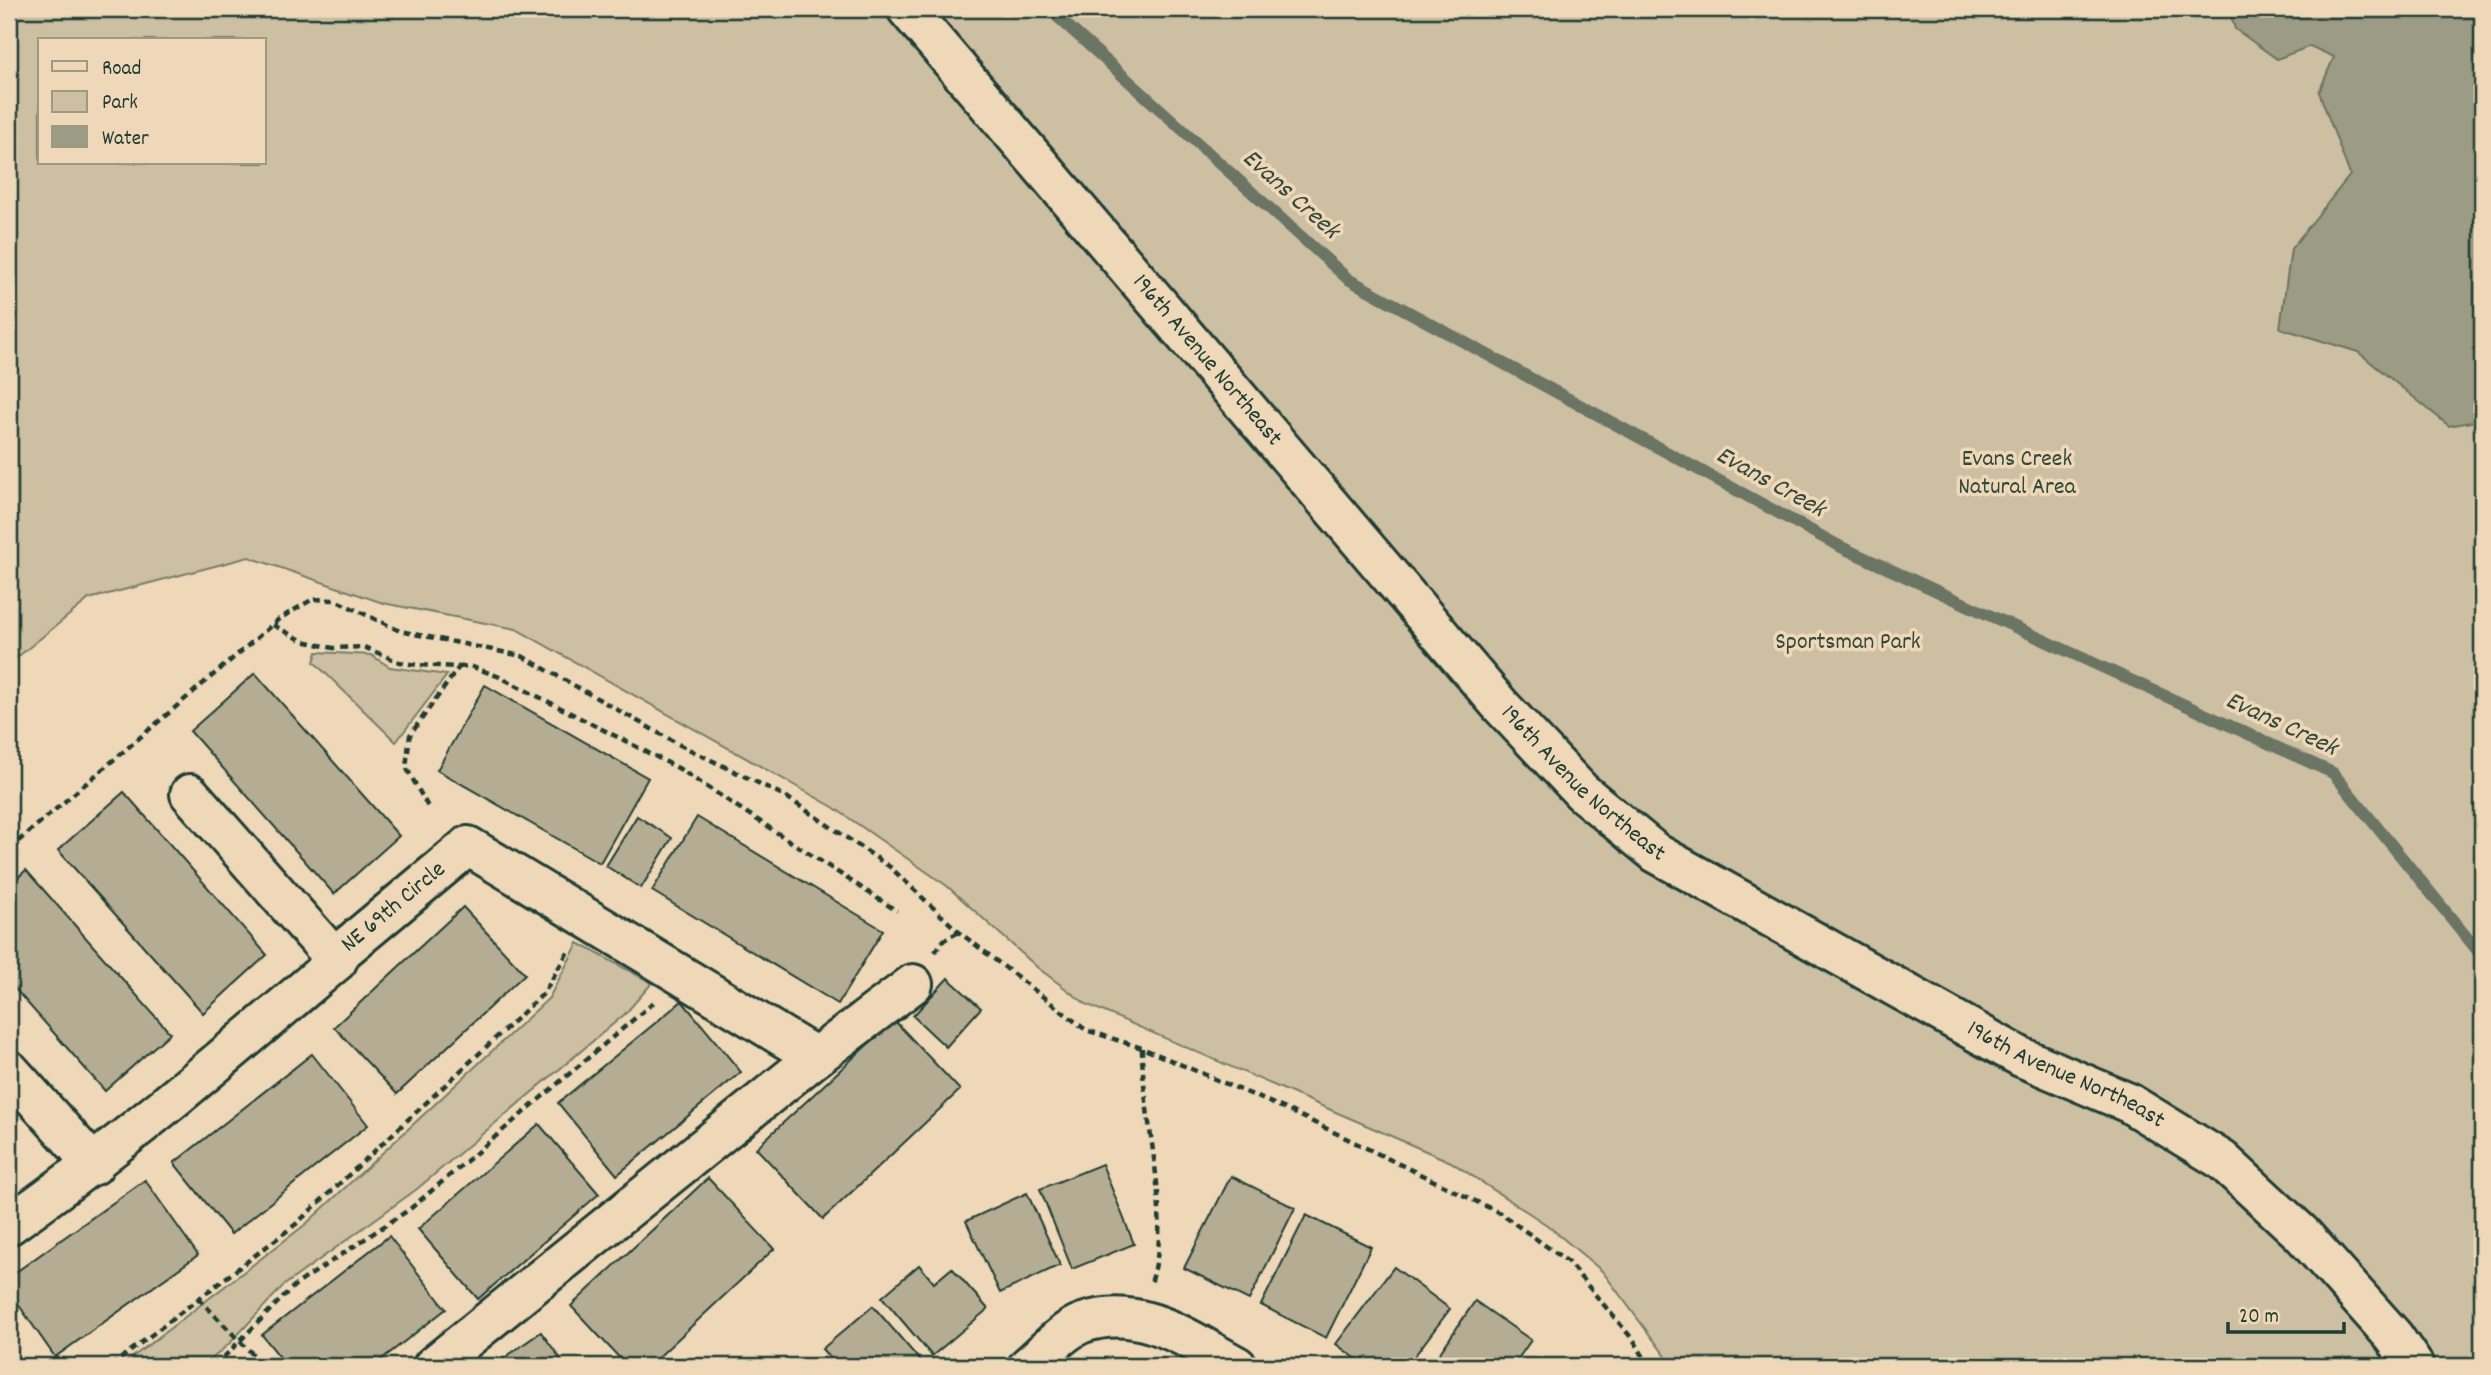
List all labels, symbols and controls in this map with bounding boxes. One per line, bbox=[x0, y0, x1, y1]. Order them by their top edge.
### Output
legend bbox=[38, 38, 266, 164]
text: Road bbox=[102, 55, 141, 85]
text: Park bbox=[102, 89, 138, 119]
text: Water bbox=[102, 125, 149, 155]
water label: Evans Creek bbox=[1233, 141, 1349, 250]
street label: 196th Avenue Northeast bbox=[1123, 267, 1290, 454]
water label: Evans Creek bbox=[1709, 438, 1833, 529]
park label: Evans Creek Natural Area bbox=[1958, 443, 2076, 505]
park label: Sportsman Park bbox=[1775, 626, 1921, 660]
water label: Evans Creek bbox=[2219, 683, 2345, 768]
street label: 196th Avenue Northeast bbox=[1492, 698, 1671, 872]
street label: NE 69th Circle bbox=[334, 854, 454, 962]
street label: 196th Avenue Northeast bbox=[1960, 1013, 2171, 1138]
scale bar bbox=[2228, 1291, 2344, 1335]
text: 20 m bbox=[2239, 1303, 2279, 1333]

